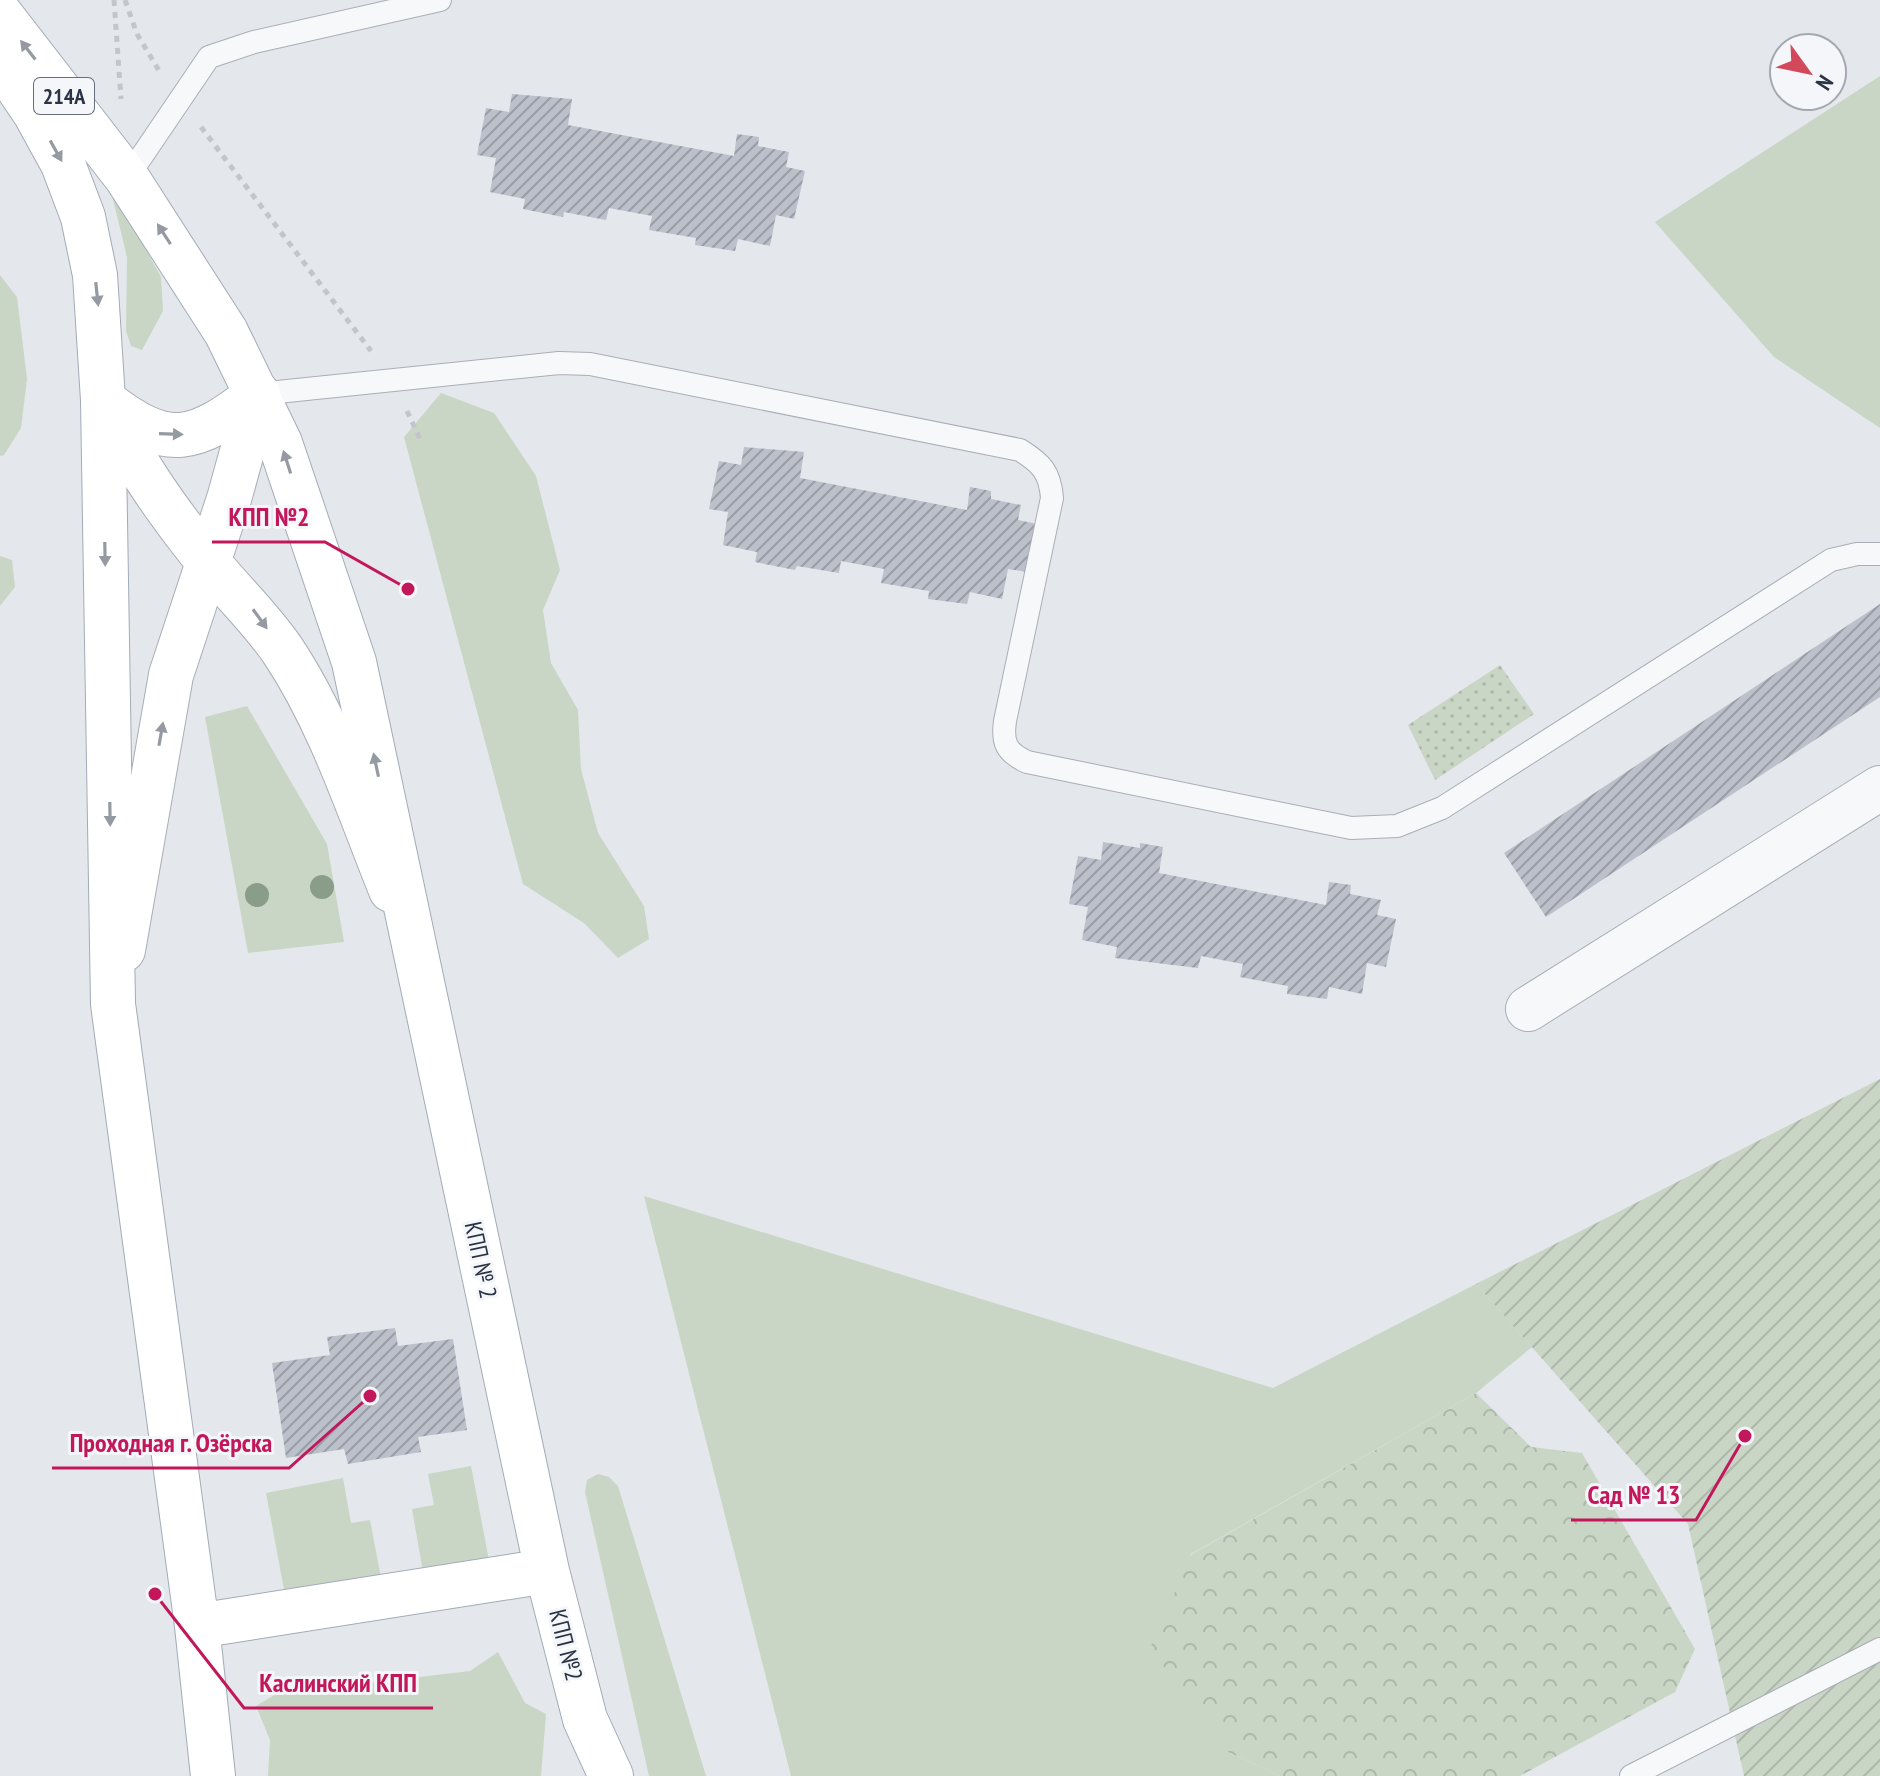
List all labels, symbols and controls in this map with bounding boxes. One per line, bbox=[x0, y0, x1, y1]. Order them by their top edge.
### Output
north arrow bbox=[1768, 32, 1848, 112]
one-way arrow bbox=[20, 40, 36, 60]
text: N bbox=[1810, 70, 1840, 96]
road number: 214А bbox=[34, 78, 94, 114]
one-way arrow bbox=[48, 140, 62, 162]
one-way arrow bbox=[156, 223, 171, 244]
one-way arrow bbox=[90, 282, 103, 307]
one-way arrow bbox=[159, 427, 184, 440]
one-way arrow bbox=[280, 450, 292, 474]
callout: КПП №2 bbox=[212, 492, 325, 542]
text: КПП №2 bbox=[229, 500, 309, 533]
one-way arrow bbox=[99, 542, 112, 567]
one-way arrow bbox=[251, 608, 267, 629]
one-way arrow bbox=[155, 721, 167, 746]
one-way arrow bbox=[369, 752, 382, 777]
one-way arrow bbox=[104, 802, 116, 827]
street label: КПП № 2 bbox=[458, 1219, 504, 1301]
callout: Проходная г. Озёрска bbox=[52, 1418, 289, 1468]
text: Проходная г. Озёрска bbox=[70, 1426, 272, 1459]
callout: Сад № 13 bbox=[1571, 1470, 1696, 1520]
text: Сад № 13 bbox=[1588, 1478, 1680, 1511]
street label: КПП №2 bbox=[542, 1606, 590, 1684]
callout: Каслинский КПП bbox=[244, 1658, 433, 1708]
text: Каслинский КПП bbox=[259, 1666, 417, 1699]

